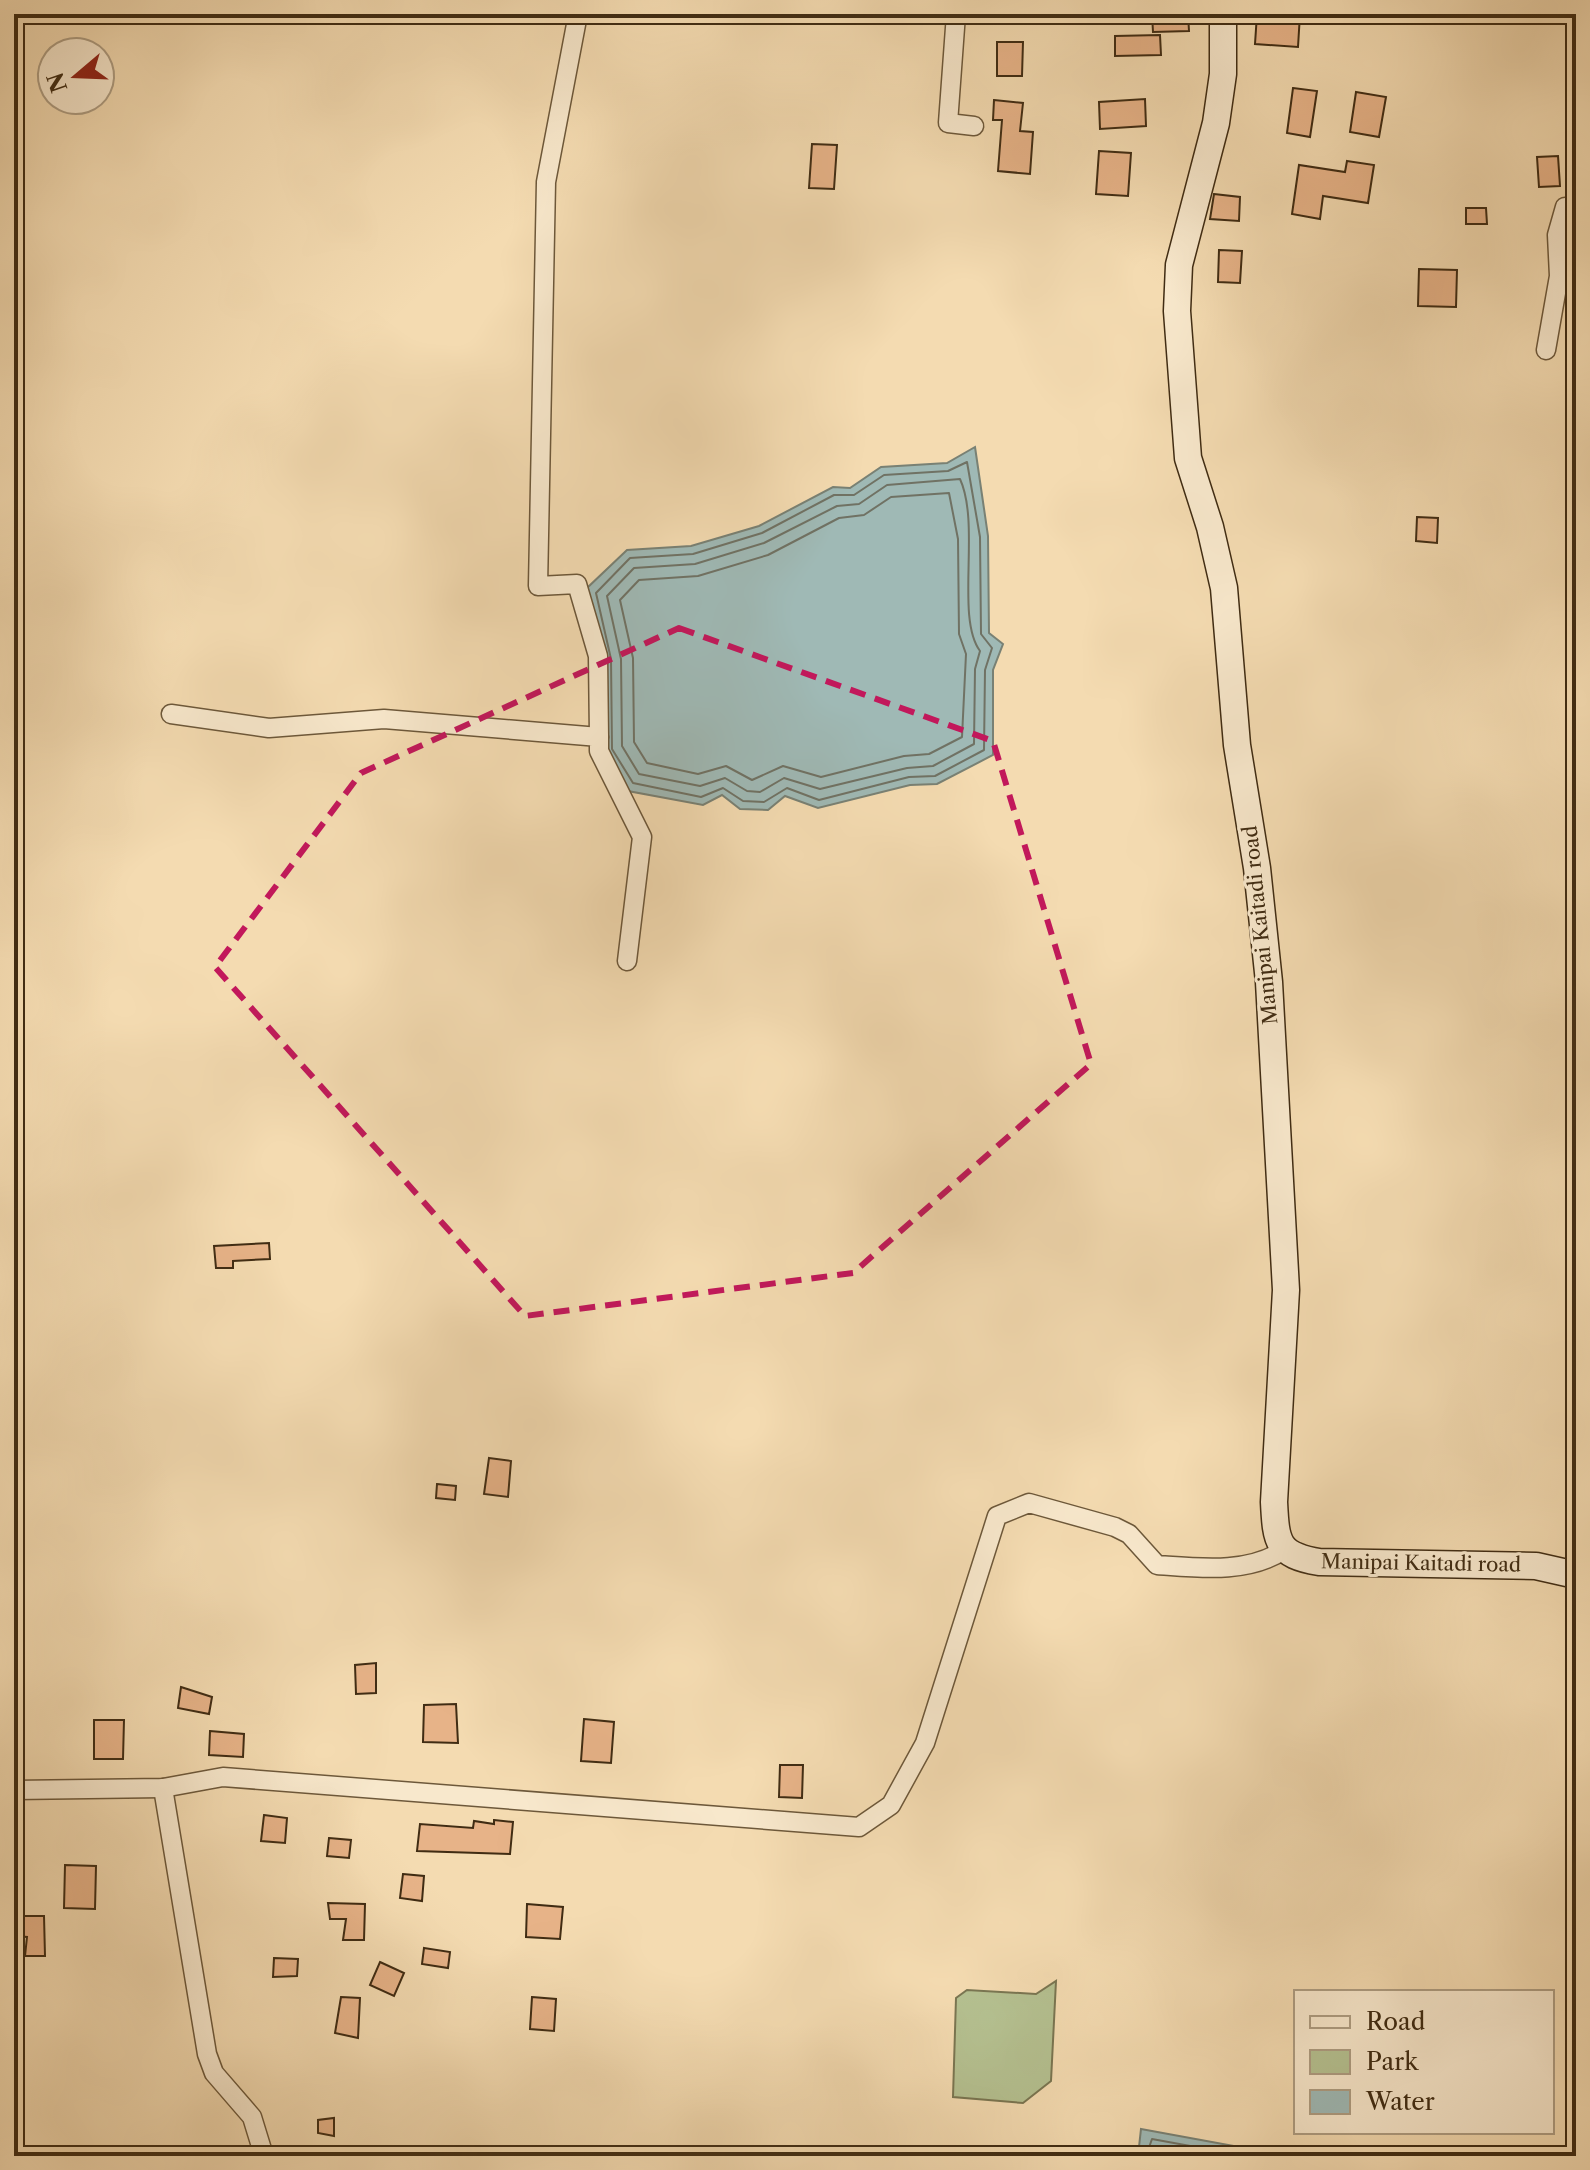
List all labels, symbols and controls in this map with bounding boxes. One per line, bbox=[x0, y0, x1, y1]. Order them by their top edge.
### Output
north arrow bbox=[36, 36, 116, 116]
text: N bbox=[42, 69, 73, 96]
street label: Manipai Kaitadi road bbox=[1238, 824, 1282, 1026]
street label: Manipai Kaitadi road bbox=[1321, 1549, 1521, 1577]
legend bbox=[1294, 1990, 1554, 2134]
text: Road bbox=[1366, 2007, 1426, 2036]
text: Park bbox=[1366, 2047, 1419, 2076]
text: Water bbox=[1365, 2087, 1435, 2116]

